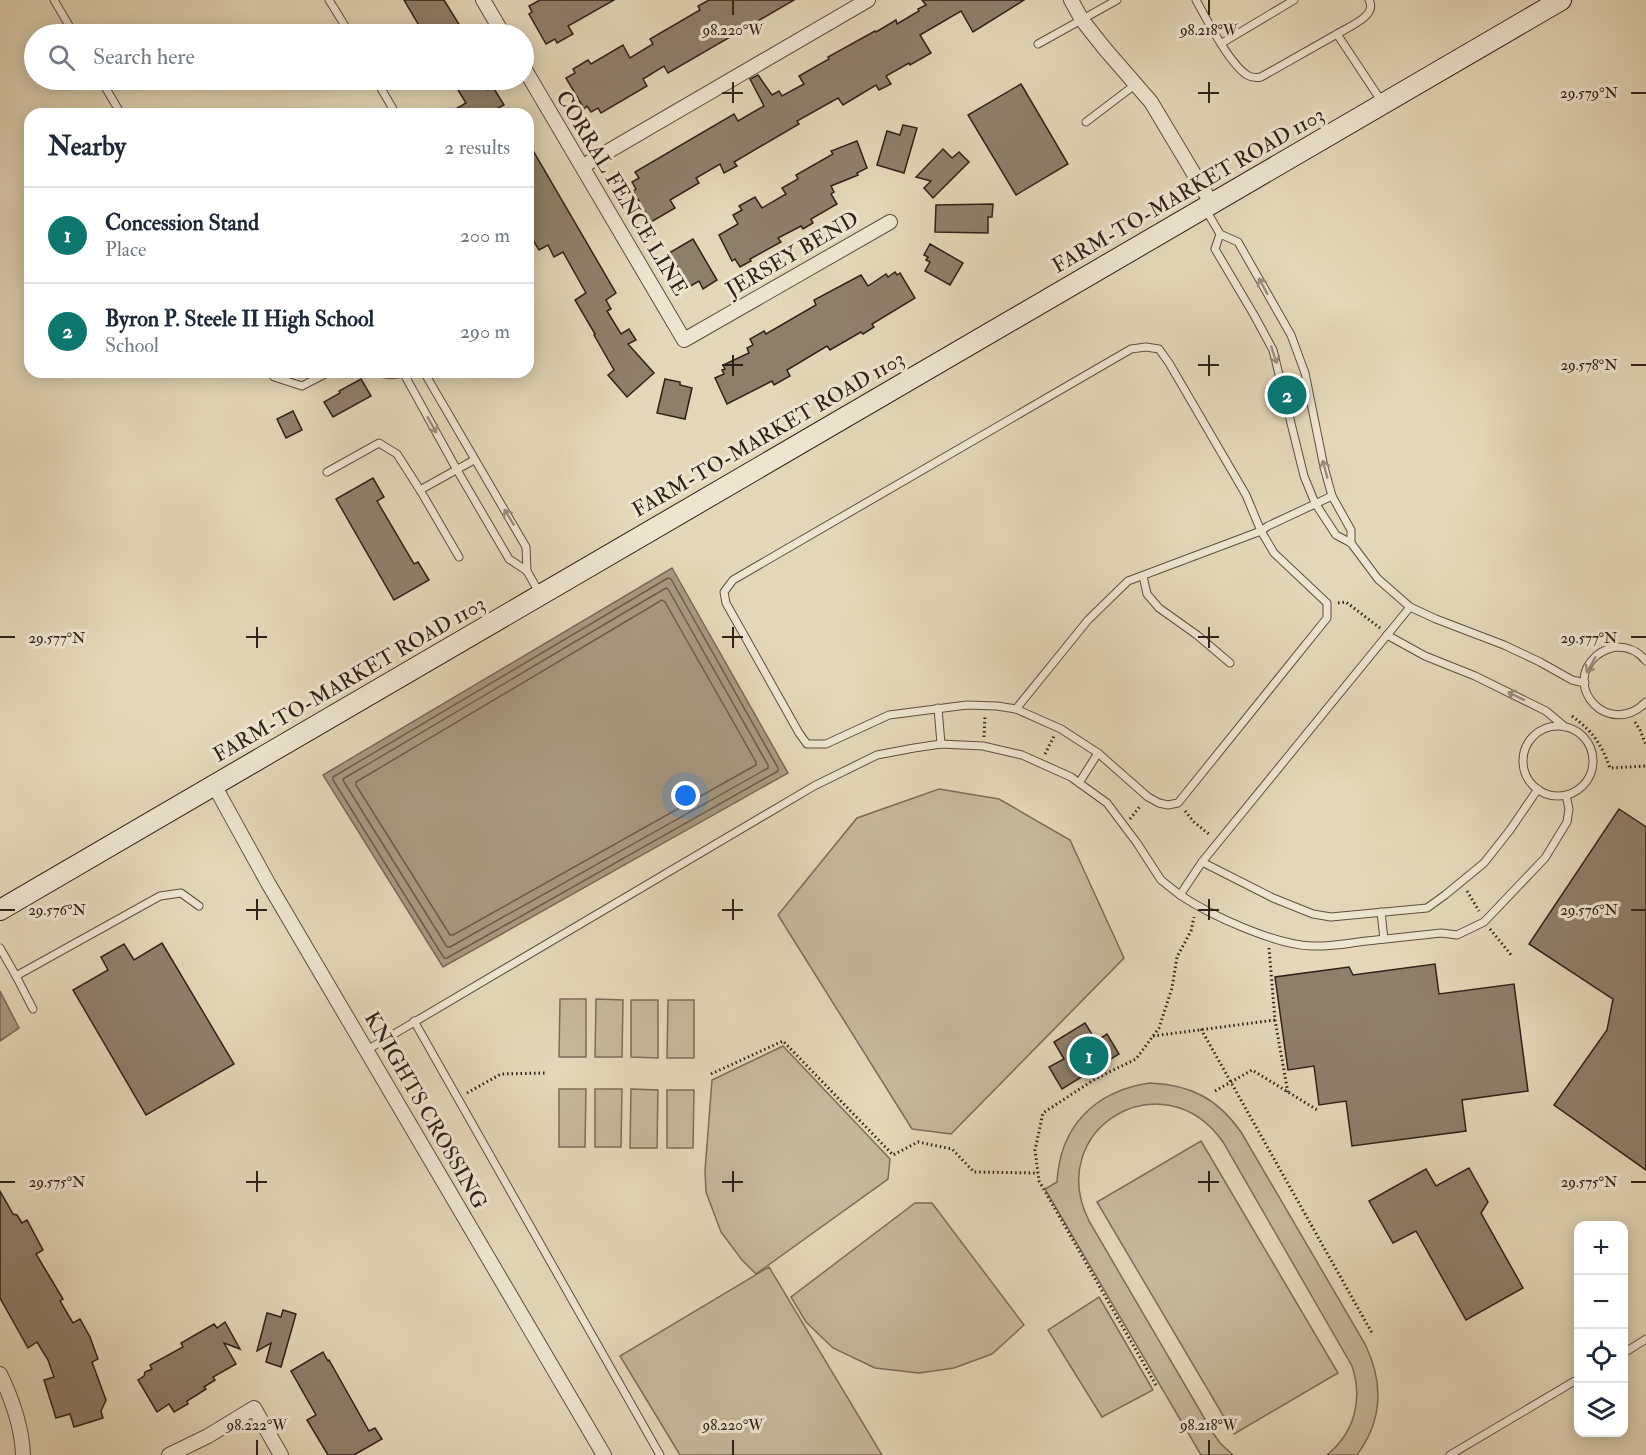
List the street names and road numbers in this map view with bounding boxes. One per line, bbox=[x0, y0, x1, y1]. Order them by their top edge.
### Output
street label: CORRAL FENCE LINE bbox=[550, 86, 694, 301]
street label: FARM-TO-MARKET ROAD 1103 bbox=[1047, 101, 1329, 280]
street label: JERSEY BEND bbox=[720, 205, 864, 304]
street label: FARM-TO-MARKET ROAD 1103 bbox=[627, 345, 909, 524]
street label: FARM-TO-MARKET ROAD 1103 bbox=[208, 590, 490, 769]
street label: KNIGHTS CROSSING bbox=[358, 1007, 493, 1214]

